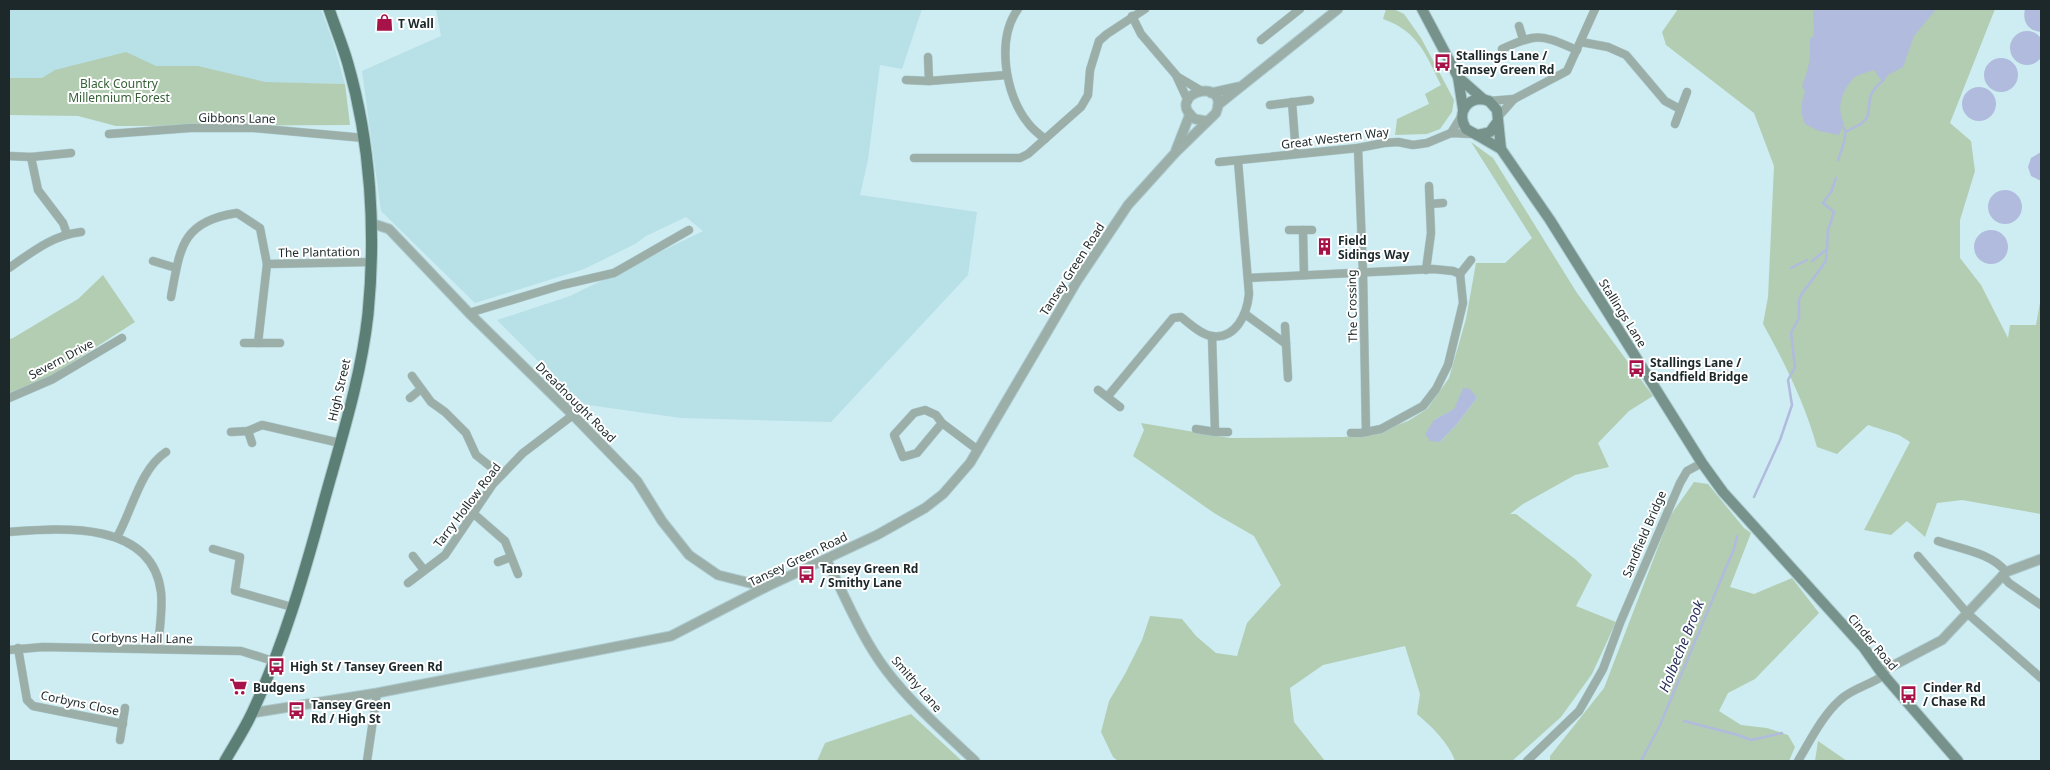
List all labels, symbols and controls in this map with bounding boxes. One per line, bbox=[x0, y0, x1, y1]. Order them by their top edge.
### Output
shop icon: T Wall bbox=[374, 13, 394, 33]
place label: T Wall bbox=[398, 15, 434, 32]
place label: Stallings Lane / Tansey Green Rd bbox=[1456, 47, 1554, 78]
bus stop icon: Stallings Lane / Tansey Green Rd bbox=[1432, 52, 1452, 72]
park label: Black Country Millennium Forest bbox=[68, 75, 171, 106]
street label: Gibbons Lane bbox=[198, 109, 276, 127]
street label: Great Western Way bbox=[1280, 123, 1391, 153]
street label: Tansey Green Road bbox=[1036, 219, 1108, 319]
place label: Field Sidings Way bbox=[1338, 232, 1409, 263]
building icon: Field Sidings Way bbox=[1314, 237, 1334, 257]
street label: The Plantation bbox=[278, 243, 360, 261]
street label: The Crossing bbox=[1343, 269, 1361, 343]
street label: Stallings Lane bbox=[1595, 276, 1651, 351]
street label: Severn Drive bbox=[26, 335, 97, 383]
place label: Stallings Lane / Sandfield Bridge bbox=[1650, 354, 1748, 385]
street label: High Street bbox=[324, 357, 355, 423]
street label: Dreadnought Road bbox=[532, 358, 620, 446]
bus stop icon: Stallings Lane / Sandfield Bridge bbox=[1626, 359, 1646, 379]
street label: Tarry Hollow Road bbox=[429, 459, 505, 551]
street label: Sandfield Bridge bbox=[1618, 488, 1670, 580]
street label: Tansey Green Road bbox=[746, 528, 850, 590]
place label: Tansey Green Rd / Smithy Lane bbox=[820, 560, 918, 591]
bus stop icon: Tansey Green Rd / Smithy Lane bbox=[796, 565, 816, 585]
water label: Holbeche Brook bbox=[1654, 596, 1708, 695]
street label: Cinder Road bbox=[1844, 610, 1902, 674]
street label: Corbyns Hall Lane bbox=[91, 629, 193, 647]
street label: Smithy Lane bbox=[888, 652, 946, 716]
bus stop icon: High St / Tansey Green Rd bbox=[266, 656, 286, 676]
place label: High St / Tansey Green Rd bbox=[290, 658, 443, 675]
supermarket icon: Budgens bbox=[229, 677, 249, 697]
place label: Budgens bbox=[253, 679, 305, 696]
place label: Cinder Rd / Chase Rd bbox=[1923, 679, 1986, 710]
bus stop icon: Cinder Rd / Chase Rd bbox=[1899, 684, 1919, 704]
street label: Corbyns Close bbox=[39, 686, 121, 720]
place label: Tansey Green Rd / High St bbox=[311, 696, 391, 727]
bus stop icon: Tansey Green Rd / High St bbox=[287, 701, 307, 721]

